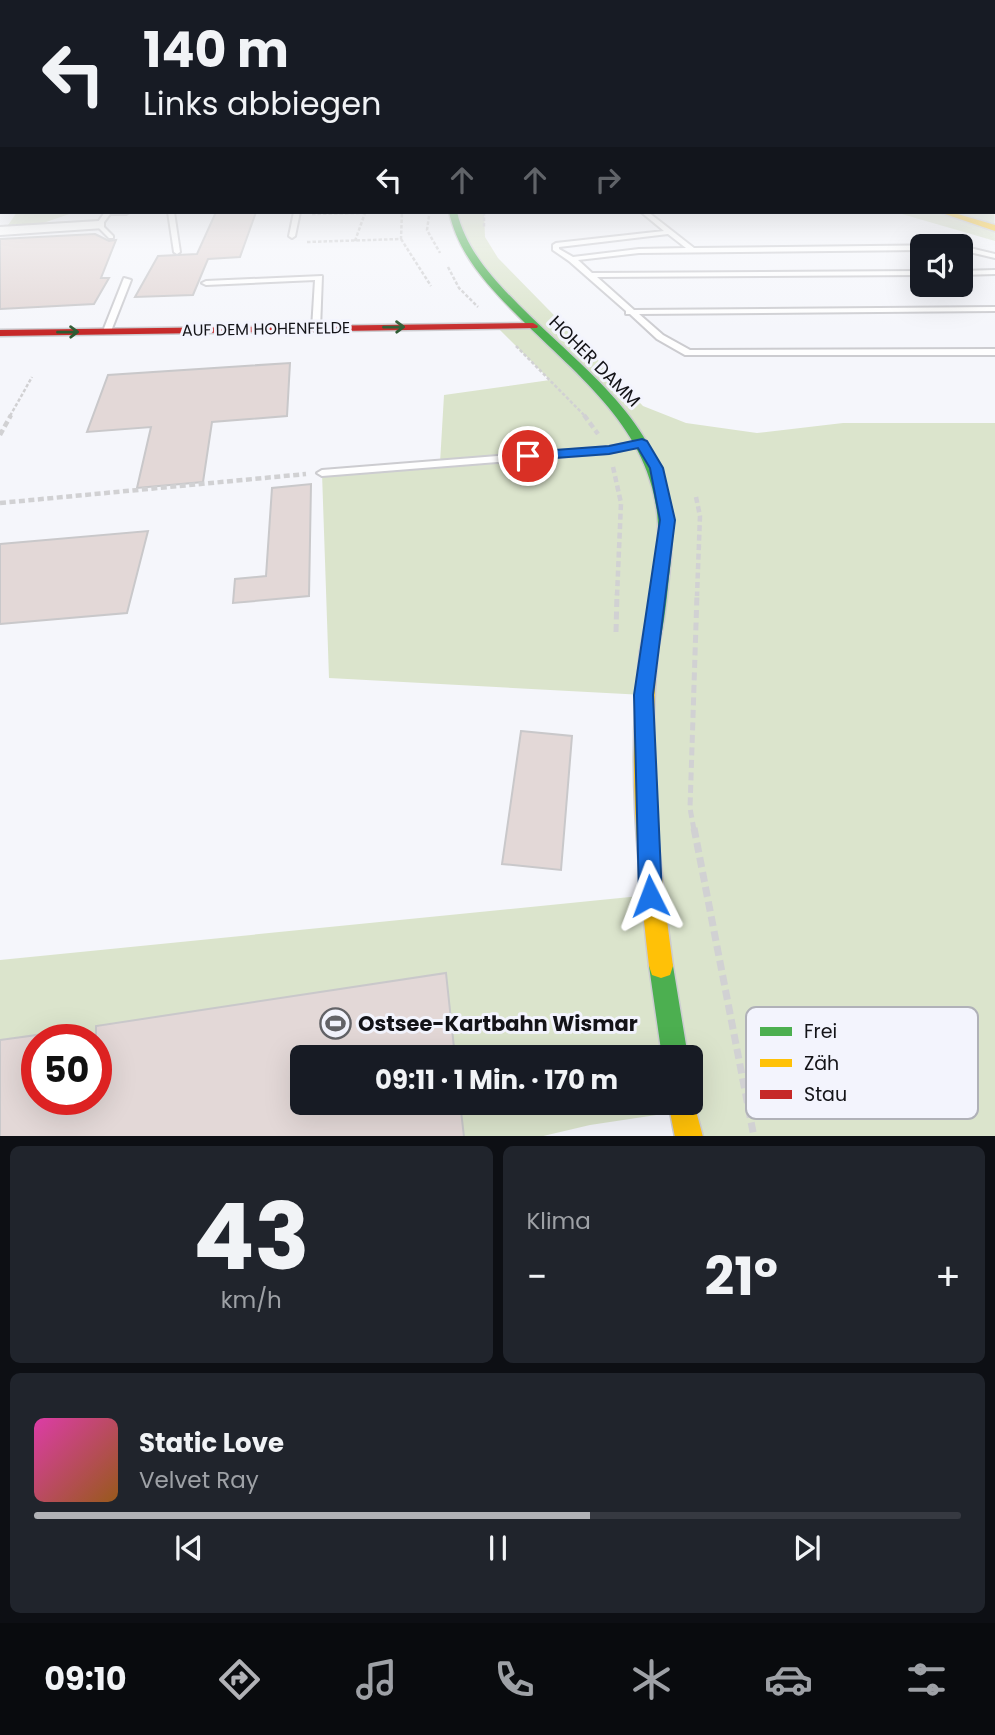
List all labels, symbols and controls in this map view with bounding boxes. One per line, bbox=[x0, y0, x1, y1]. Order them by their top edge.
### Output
text: 140 m bbox=[143, 16, 289, 84]
icon: left bbox=[28, 28, 119, 119]
text: Links abbiegen bbox=[143, 81, 381, 126]
icon: left bbox=[370, 161, 408, 199]
icon: ahead bbox=[443, 161, 481, 199]
icon: ahead bbox=[516, 161, 554, 199]
icon: right bbox=[589, 161, 627, 199]
map controls bbox=[910, 234, 973, 297]
button: sound bbox=[910, 234, 973, 297]
street label: HOHER DAMM bbox=[544, 310, 646, 412]
street label: AUF DEM HOHENFELDE bbox=[182, 316, 350, 342]
one-way arrow bbox=[382, 320, 405, 334]
one-way arrow bbox=[56, 325, 79, 338]
pin bbox=[498, 426, 558, 486]
icon: arrive bbox=[509, 437, 547, 475]
position arrow bbox=[613, 859, 687, 933]
sports icon: Ostsee-Kartbahn Wismar bbox=[318, 1006, 352, 1040]
legend bbox=[746, 1007, 978, 1119]
place label: Ostsee-Kartbahn Wismar bbox=[358, 1009, 638, 1038]
text: Frei bbox=[804, 1018, 837, 1045]
speed limit sign: 50 bbox=[21, 1024, 112, 1115]
text: Zäh bbox=[804, 1050, 839, 1077]
text: 09:11 · 1 Min. · 170 m bbox=[375, 1062, 618, 1098]
text: Stau bbox=[804, 1081, 847, 1108]
text: 43 bbox=[193, 1173, 310, 1301]
text: Klima bbox=[527, 1205, 591, 1237]
text: 21° bbox=[705, 1240, 778, 1313]
text: − bbox=[527, 1250, 547, 1303]
text: + bbox=[935, 1250, 961, 1303]
text: km/h bbox=[221, 1284, 282, 1316]
text: Static Love bbox=[139, 1425, 284, 1461]
text: Velvet Ray bbox=[139, 1464, 259, 1496]
icon: previous bbox=[170, 1529, 208, 1567]
icon: pause bbox=[479, 1529, 517, 1567]
icon: next bbox=[788, 1529, 826, 1567]
icon: directions bbox=[215, 1655, 264, 1704]
icon: music bbox=[352, 1655, 401, 1704]
icon: phone bbox=[490, 1655, 539, 1704]
icon: climate bbox=[627, 1655, 676, 1704]
icon: car bbox=[764, 1655, 813, 1704]
icon: filters bbox=[902, 1655, 951, 1704]
text: 09:10 bbox=[44, 1656, 127, 1701]

